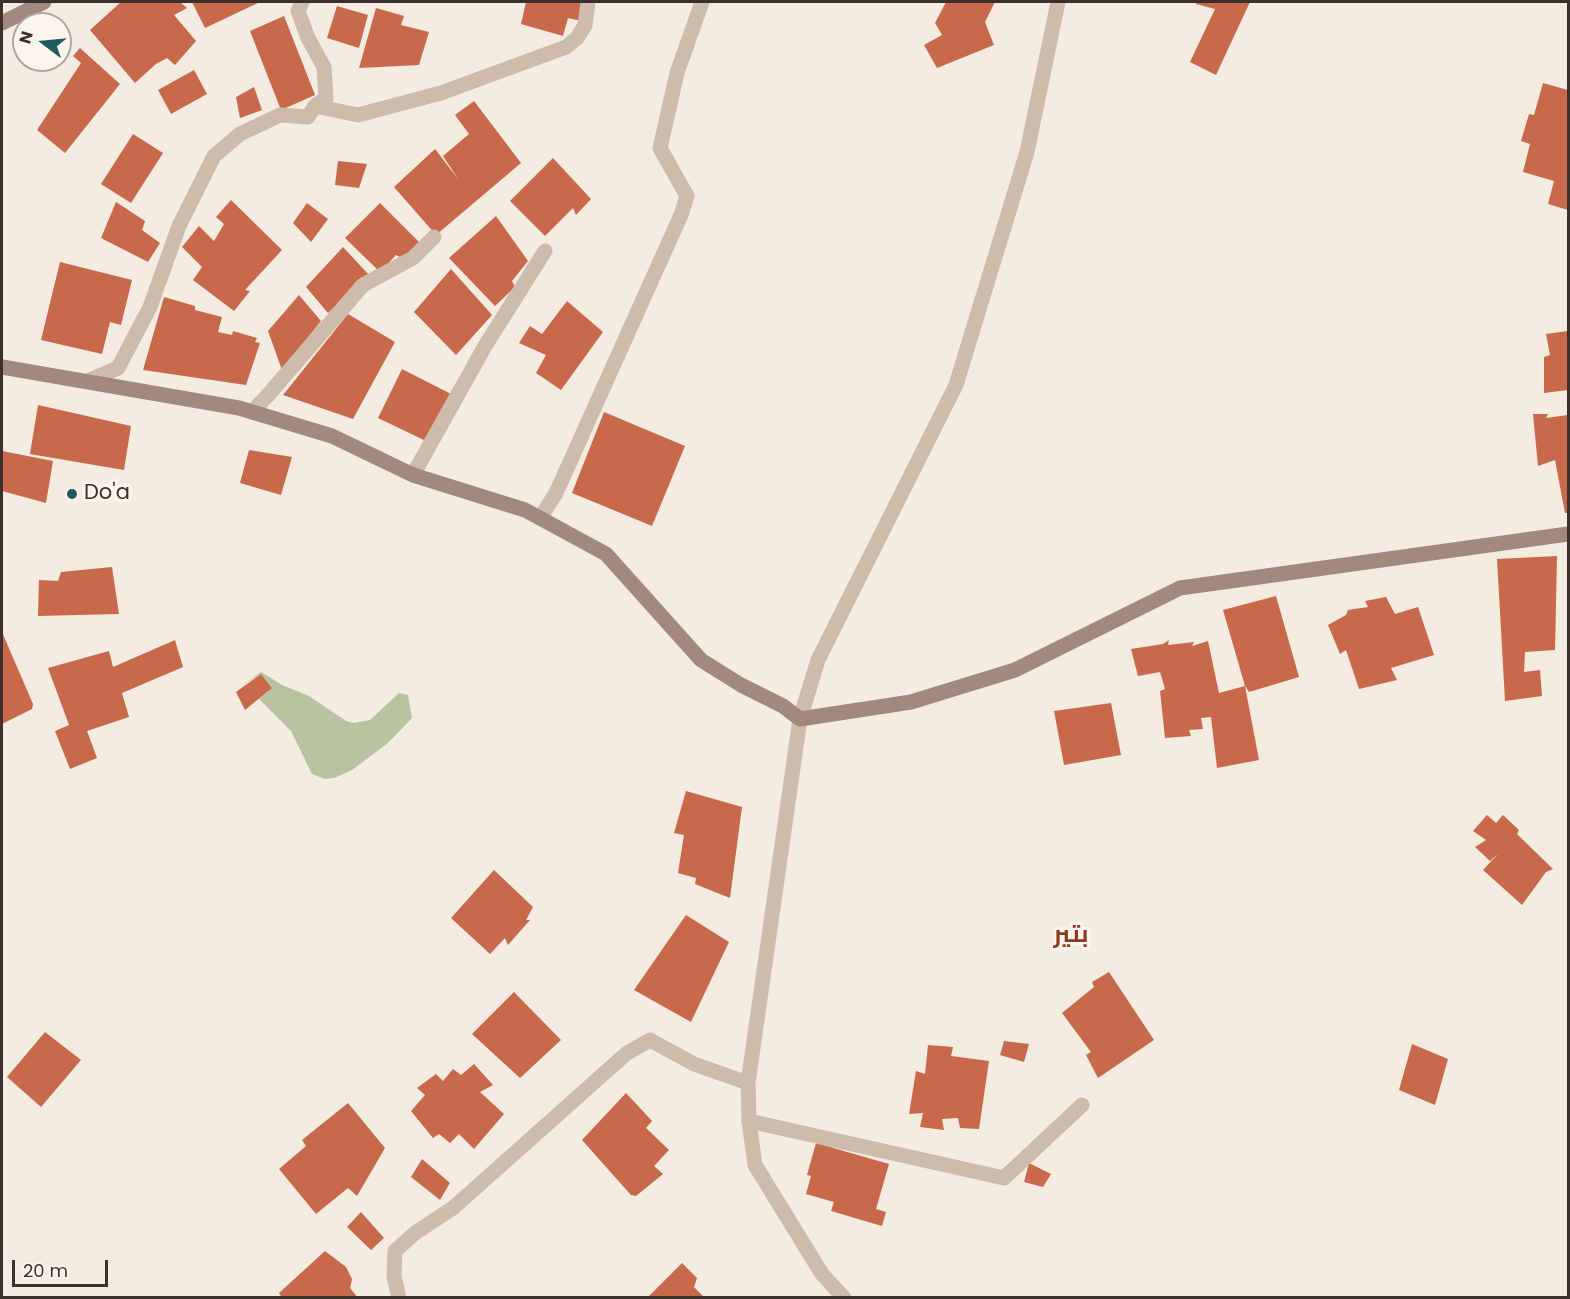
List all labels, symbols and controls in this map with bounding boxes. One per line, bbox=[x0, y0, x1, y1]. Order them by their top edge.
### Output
north arrow bbox=[12, 12, 72, 72]
text: N bbox=[13, 28, 39, 46]
place label: Do'a bbox=[84, 481, 130, 507]
marker: Do'a bbox=[65, 487, 79, 501]
district label: بتير bbox=[1054, 922, 1088, 950]
scale bar bbox=[15, 1248, 111, 1286]
text: 20 m bbox=[23, 1258, 68, 1283]

